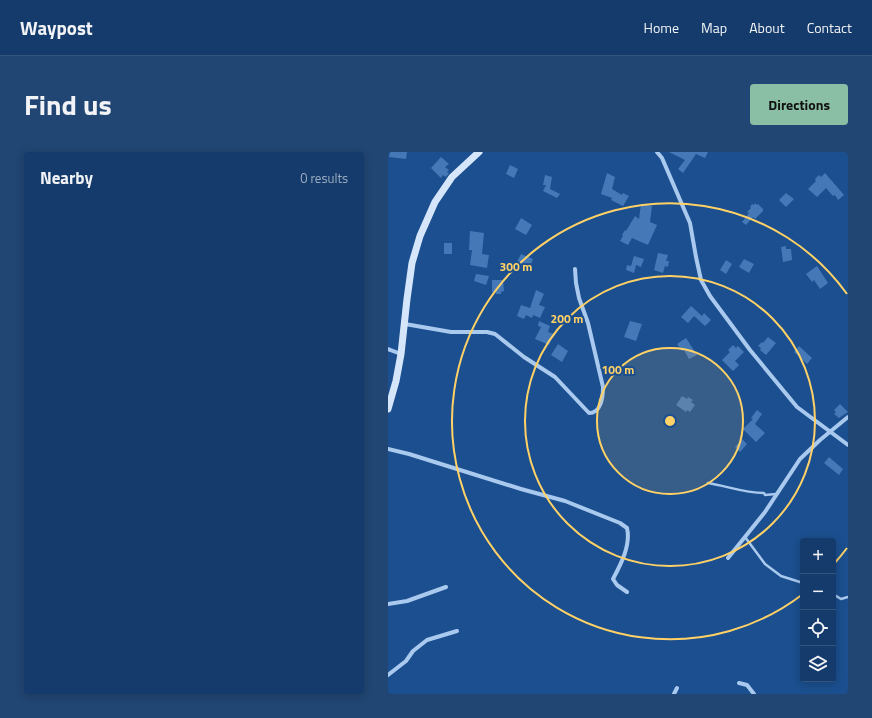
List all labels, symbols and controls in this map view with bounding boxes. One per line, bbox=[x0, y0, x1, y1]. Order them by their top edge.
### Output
text: Waypost bbox=[20, 13, 93, 42]
text: Home bbox=[644, 17, 679, 38]
text: Map bbox=[701, 17, 727, 38]
text: About bbox=[749, 17, 785, 38]
text: Contact bbox=[807, 17, 852, 38]
text: Find us bbox=[24, 83, 112, 126]
button: Directions bbox=[750, 84, 848, 125]
text: Nearby bbox=[40, 165, 93, 191]
text: 0 results bbox=[300, 168, 348, 188]
text: 300 m bbox=[500, 257, 532, 276]
text: 200 m bbox=[551, 309, 583, 328]
text: 100 m bbox=[602, 360, 634, 379]
centre of rings bbox=[663, 414, 677, 428]
map controls bbox=[800, 538, 836, 682]
button: + bbox=[800, 538, 836, 574]
button: − bbox=[800, 574, 836, 610]
button: locate bbox=[800, 610, 836, 646]
button: layers bbox=[800, 646, 836, 682]

